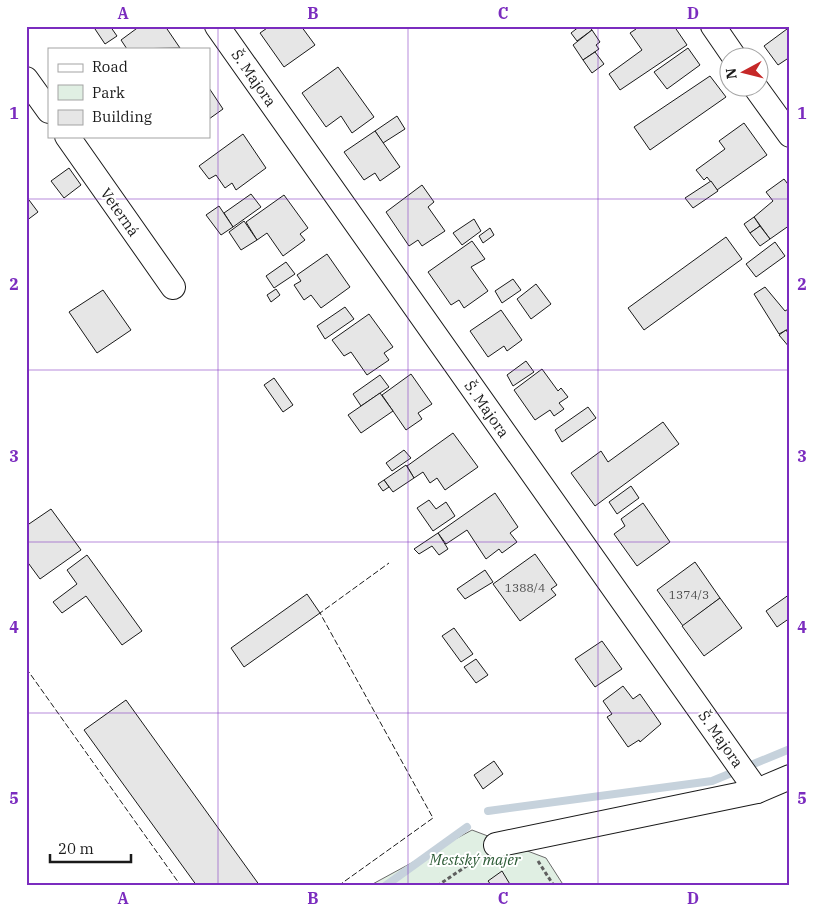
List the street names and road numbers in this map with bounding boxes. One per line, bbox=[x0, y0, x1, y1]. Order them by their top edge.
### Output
street label: Š. Majora bbox=[227, 46, 281, 110]
street label: Veterná bbox=[96, 184, 144, 240]
street label: Š. Majora bbox=[460, 377, 514, 441]
street label: Š. Majora bbox=[694, 707, 748, 771]

